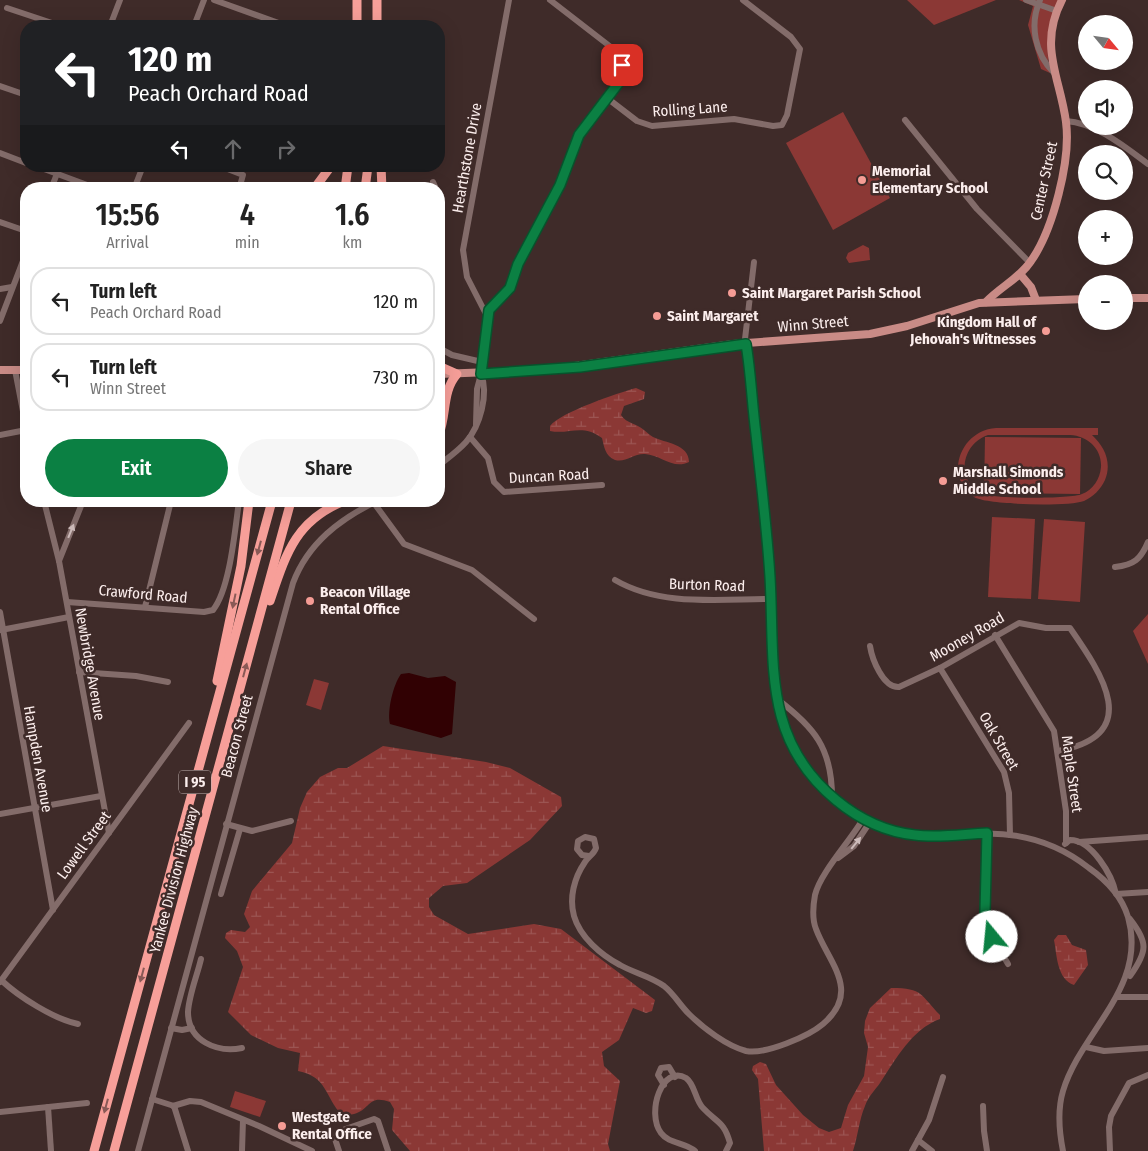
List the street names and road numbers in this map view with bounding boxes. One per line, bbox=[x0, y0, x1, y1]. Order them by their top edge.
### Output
street label: Rolling Lane bbox=[652, 97, 728, 121]
street label: Hearthstone Drive bbox=[448, 102, 486, 214]
street label: Center Street bbox=[1027, 140, 1061, 222]
street label: Winn Street bbox=[777, 312, 849, 336]
street label: Duncan Road bbox=[508, 465, 590, 487]
street label: Burton Road bbox=[669, 575, 745, 595]
street label: Crawford Road bbox=[98, 581, 188, 607]
street label: Newbridge Avenue bbox=[71, 606, 109, 722]
street label: Mooney Road bbox=[927, 608, 1007, 666]
street label: Beacon Street bbox=[217, 692, 257, 779]
street label: Hampden Avenue bbox=[20, 704, 56, 814]
street label: Oak Street bbox=[975, 709, 1023, 773]
street label: Maple Street bbox=[1058, 734, 1086, 814]
road number: I 95 bbox=[179, 770, 211, 794]
street label: Yankee Division Highway bbox=[146, 805, 202, 955]
street label: Lowell Street bbox=[53, 807, 115, 883]

